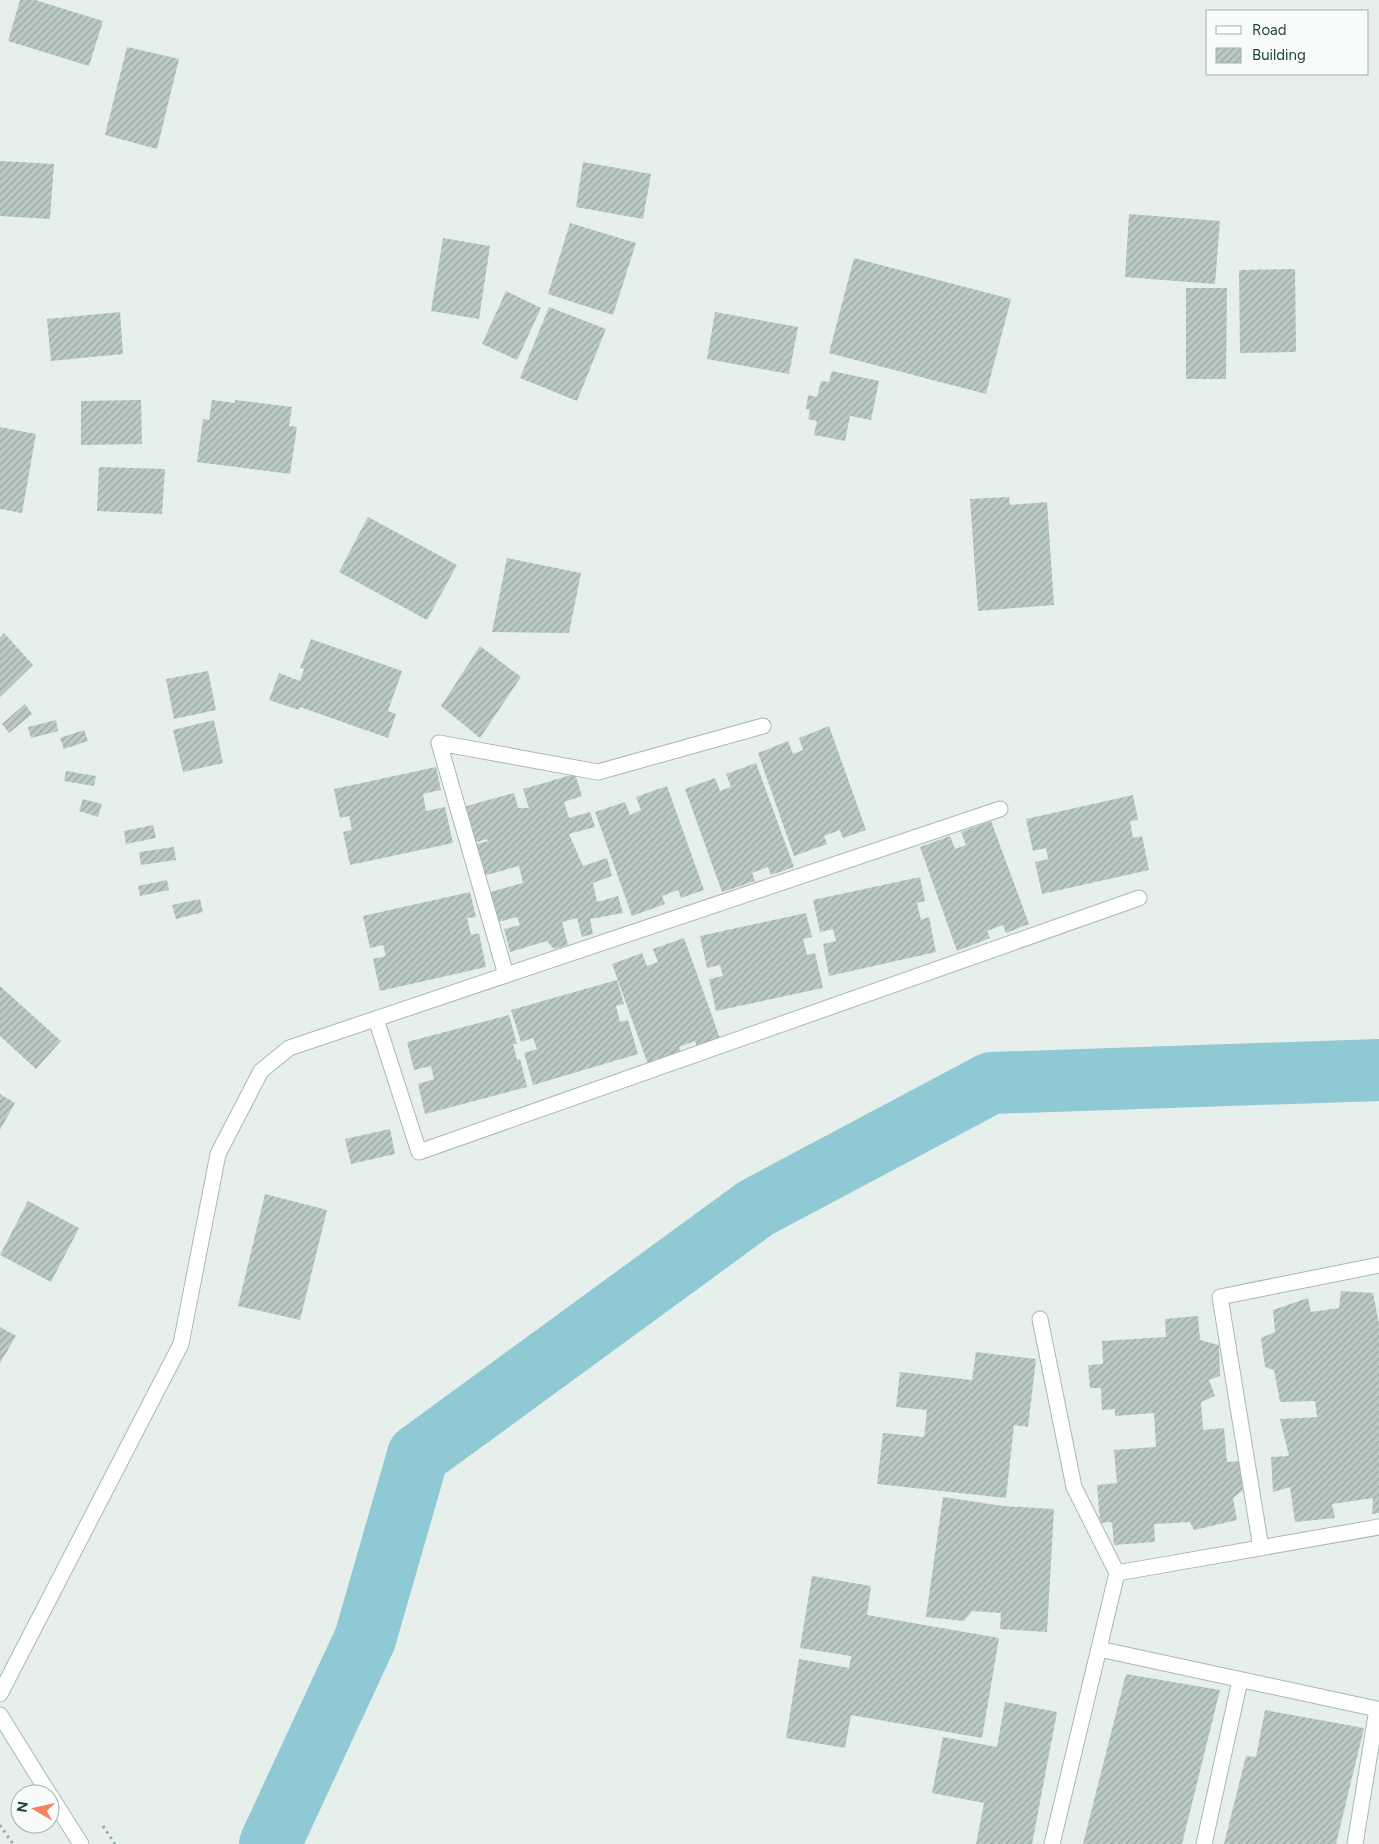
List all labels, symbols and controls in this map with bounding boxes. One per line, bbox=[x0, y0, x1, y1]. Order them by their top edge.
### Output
legend bbox=[1206, 10, 1369, 75]
text: Road bbox=[1252, 21, 1287, 39]
text: Building bbox=[1252, 46, 1306, 64]
north arrow bbox=[10, 1784, 60, 1834]
text: N bbox=[13, 1800, 32, 1814]

